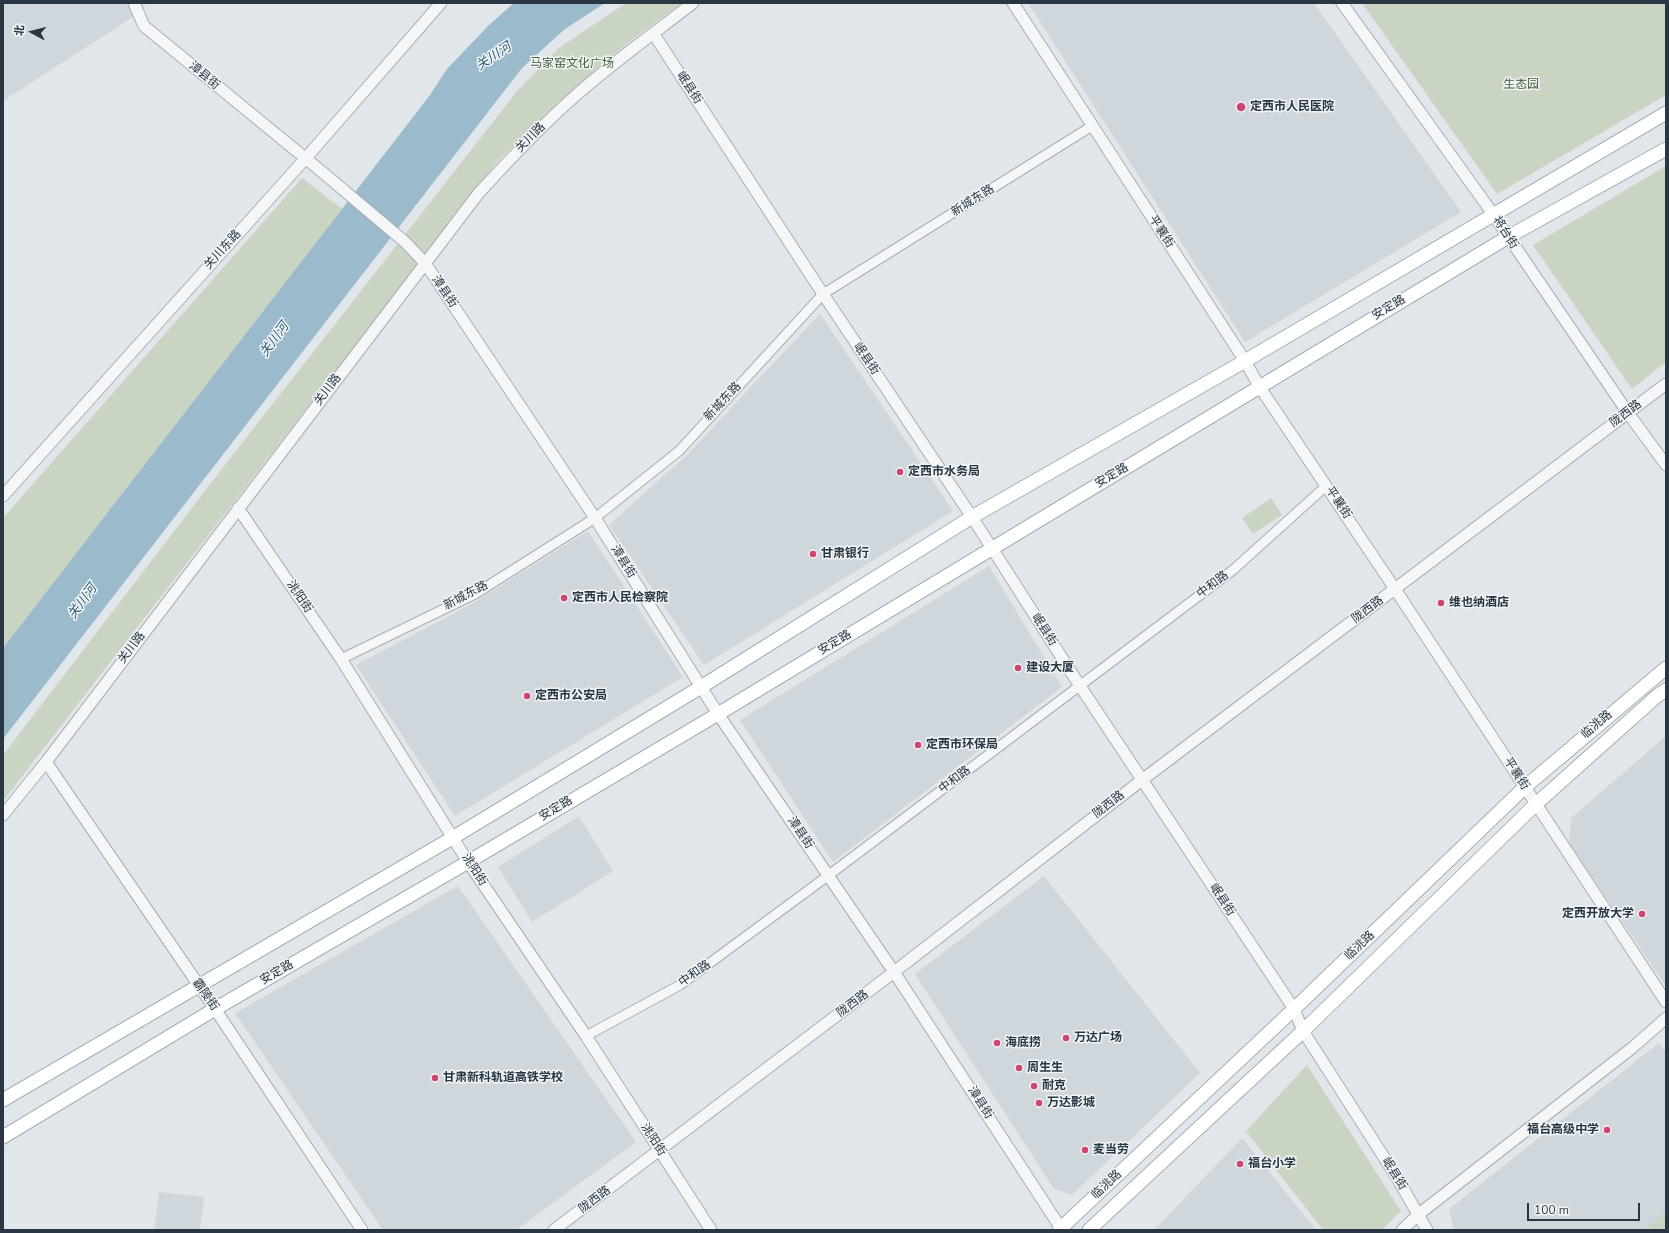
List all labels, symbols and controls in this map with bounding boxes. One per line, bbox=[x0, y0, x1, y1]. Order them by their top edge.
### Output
north arrow bbox=[12, 12, 52, 52]
text: 北 bbox=[11, 24, 28, 37]
water label: 关川河 bbox=[473, 40, 515, 74]
park label: 马家窑文化广场 bbox=[530, 57, 614, 71]
street label: 漳县街 bbox=[186, 59, 222, 93]
street label: 岷县街 bbox=[673, 69, 705, 107]
park label: 生态园 bbox=[1503, 78, 1539, 92]
place label: 定西市人民医院 bbox=[1250, 100, 1334, 114]
marker: 定西市人民医院 bbox=[1235, 101, 1247, 113]
street label: 关川路 bbox=[513, 120, 549, 156]
street label: 新城东路 bbox=[949, 182, 997, 220]
street label: 平襄街 bbox=[1145, 213, 1177, 251]
street label: 将台街 bbox=[1489, 214, 1521, 252]
street label: 关川东路 bbox=[202, 227, 244, 273]
street label: 漳县街 bbox=[428, 273, 460, 311]
street label: 安定路 bbox=[1370, 293, 1408, 323]
water label: 关川河 bbox=[257, 320, 293, 360]
street label: 岷县街 bbox=[850, 340, 882, 378]
street label: 关川路 bbox=[311, 371, 345, 409]
street label: 新城东路 bbox=[701, 380, 745, 424]
street label: 陇西路 bbox=[1607, 397, 1645, 431]
street label: 安定路 bbox=[1093, 461, 1131, 491]
place label: 定西市水务局 bbox=[908, 465, 980, 479]
marker: 定西市水务局 bbox=[895, 467, 905, 477]
street label: 平襄街 bbox=[1322, 484, 1354, 522]
street label: 漳县街 bbox=[607, 543, 639, 581]
place label: 甘肃银行 bbox=[821, 547, 869, 561]
marker: 甘肃银行 bbox=[808, 549, 818, 559]
street label: 中和路 bbox=[1194, 568, 1232, 602]
street label: 洮阳街 bbox=[283, 578, 315, 616]
street label: 新城东路 bbox=[441, 578, 491, 614]
water label: 关川河 bbox=[65, 582, 101, 622]
place label: 定西市人民检察院 bbox=[572, 591, 668, 605]
marker: 定西市人民检察院 bbox=[559, 593, 569, 603]
street label: 陇西路 bbox=[1349, 593, 1387, 627]
place label: 维也纳酒店 bbox=[1449, 596, 1509, 610]
marker: 维也纳酒店 bbox=[1436, 598, 1446, 608]
street label: 岷县街 bbox=[1028, 611, 1060, 649]
street label: 安定路 bbox=[816, 628, 854, 658]
street label: 关川路 bbox=[115, 629, 149, 667]
place label: 建设大厦 bbox=[1026, 661, 1074, 675]
marker: 建设大厦 bbox=[1013, 663, 1023, 673]
place label: 定西市公安局 bbox=[535, 689, 607, 703]
marker: 定西市公安局 bbox=[522, 691, 532, 701]
street label: 临洮路 bbox=[1579, 708, 1615, 742]
place label: 定西市环保局 bbox=[926, 738, 998, 752]
marker: 定西市环保局 bbox=[913, 740, 923, 750]
street label: 平襄街 bbox=[1500, 755, 1532, 793]
street label: 中和路 bbox=[936, 763, 974, 797]
street label: 陇西路 bbox=[1090, 788, 1128, 822]
street label: 安定路 bbox=[537, 794, 575, 824]
street label: 漳县街 bbox=[784, 814, 816, 852]
street label: 洮阳街 bbox=[458, 851, 490, 889]
street label: 岷县街 bbox=[1206, 881, 1238, 919]
place label: 定西开放大学 bbox=[1562, 907, 1634, 921]
marker: 定西开放大学 bbox=[1637, 909, 1647, 919]
street label: 临洮路 bbox=[1342, 928, 1378, 964]
street label: 安定路 bbox=[258, 958, 296, 988]
street label: 中和路 bbox=[676, 958, 714, 990]
street label: 霸陵街 bbox=[189, 976, 221, 1014]
street label: 陇西路 bbox=[834, 987, 872, 1021]
place label: 万达广场 bbox=[1074, 1031, 1122, 1045]
marker: 万达广场 bbox=[1061, 1033, 1071, 1043]
place label: 海底捞 bbox=[1005, 1036, 1041, 1050]
marker: 海底捞 bbox=[992, 1038, 1002, 1048]
place label: 周生生 bbox=[1027, 1061, 1063, 1075]
marker: 周生生 bbox=[1014, 1063, 1024, 1073]
place label: 甘肃新科轨道高铁学校 bbox=[443, 1071, 563, 1085]
marker: 甘肃新科轨道高铁学校 bbox=[430, 1073, 440, 1083]
place label: 耐克 bbox=[1042, 1079, 1066, 1093]
marker: 耐克 bbox=[1029, 1081, 1039, 1091]
street label: 漳县街 bbox=[964, 1084, 996, 1122]
place label: 万达影城 bbox=[1047, 1096, 1095, 1110]
marker: 万达影城 bbox=[1034, 1098, 1044, 1108]
street label: 洮阳街 bbox=[637, 1121, 669, 1159]
place label: 福台高级中学 bbox=[1527, 1123, 1599, 1137]
marker: 福台高级中学 bbox=[1602, 1125, 1612, 1135]
place label: 麦当劳 bbox=[1093, 1143, 1129, 1157]
marker: 麦当劳 bbox=[1080, 1145, 1090, 1155]
street label: 岷县街 bbox=[1378, 1155, 1410, 1193]
place label: 福台小学 bbox=[1248, 1157, 1296, 1171]
marker: 福台小学 bbox=[1235, 1159, 1245, 1169]
street label: 临洮路 bbox=[1089, 1167, 1125, 1203]
street label: 陇西路 bbox=[576, 1183, 614, 1217]
scale bar bbox=[1529, 1195, 1642, 1221]
text: 100 m bbox=[1534, 1202, 1569, 1218]

